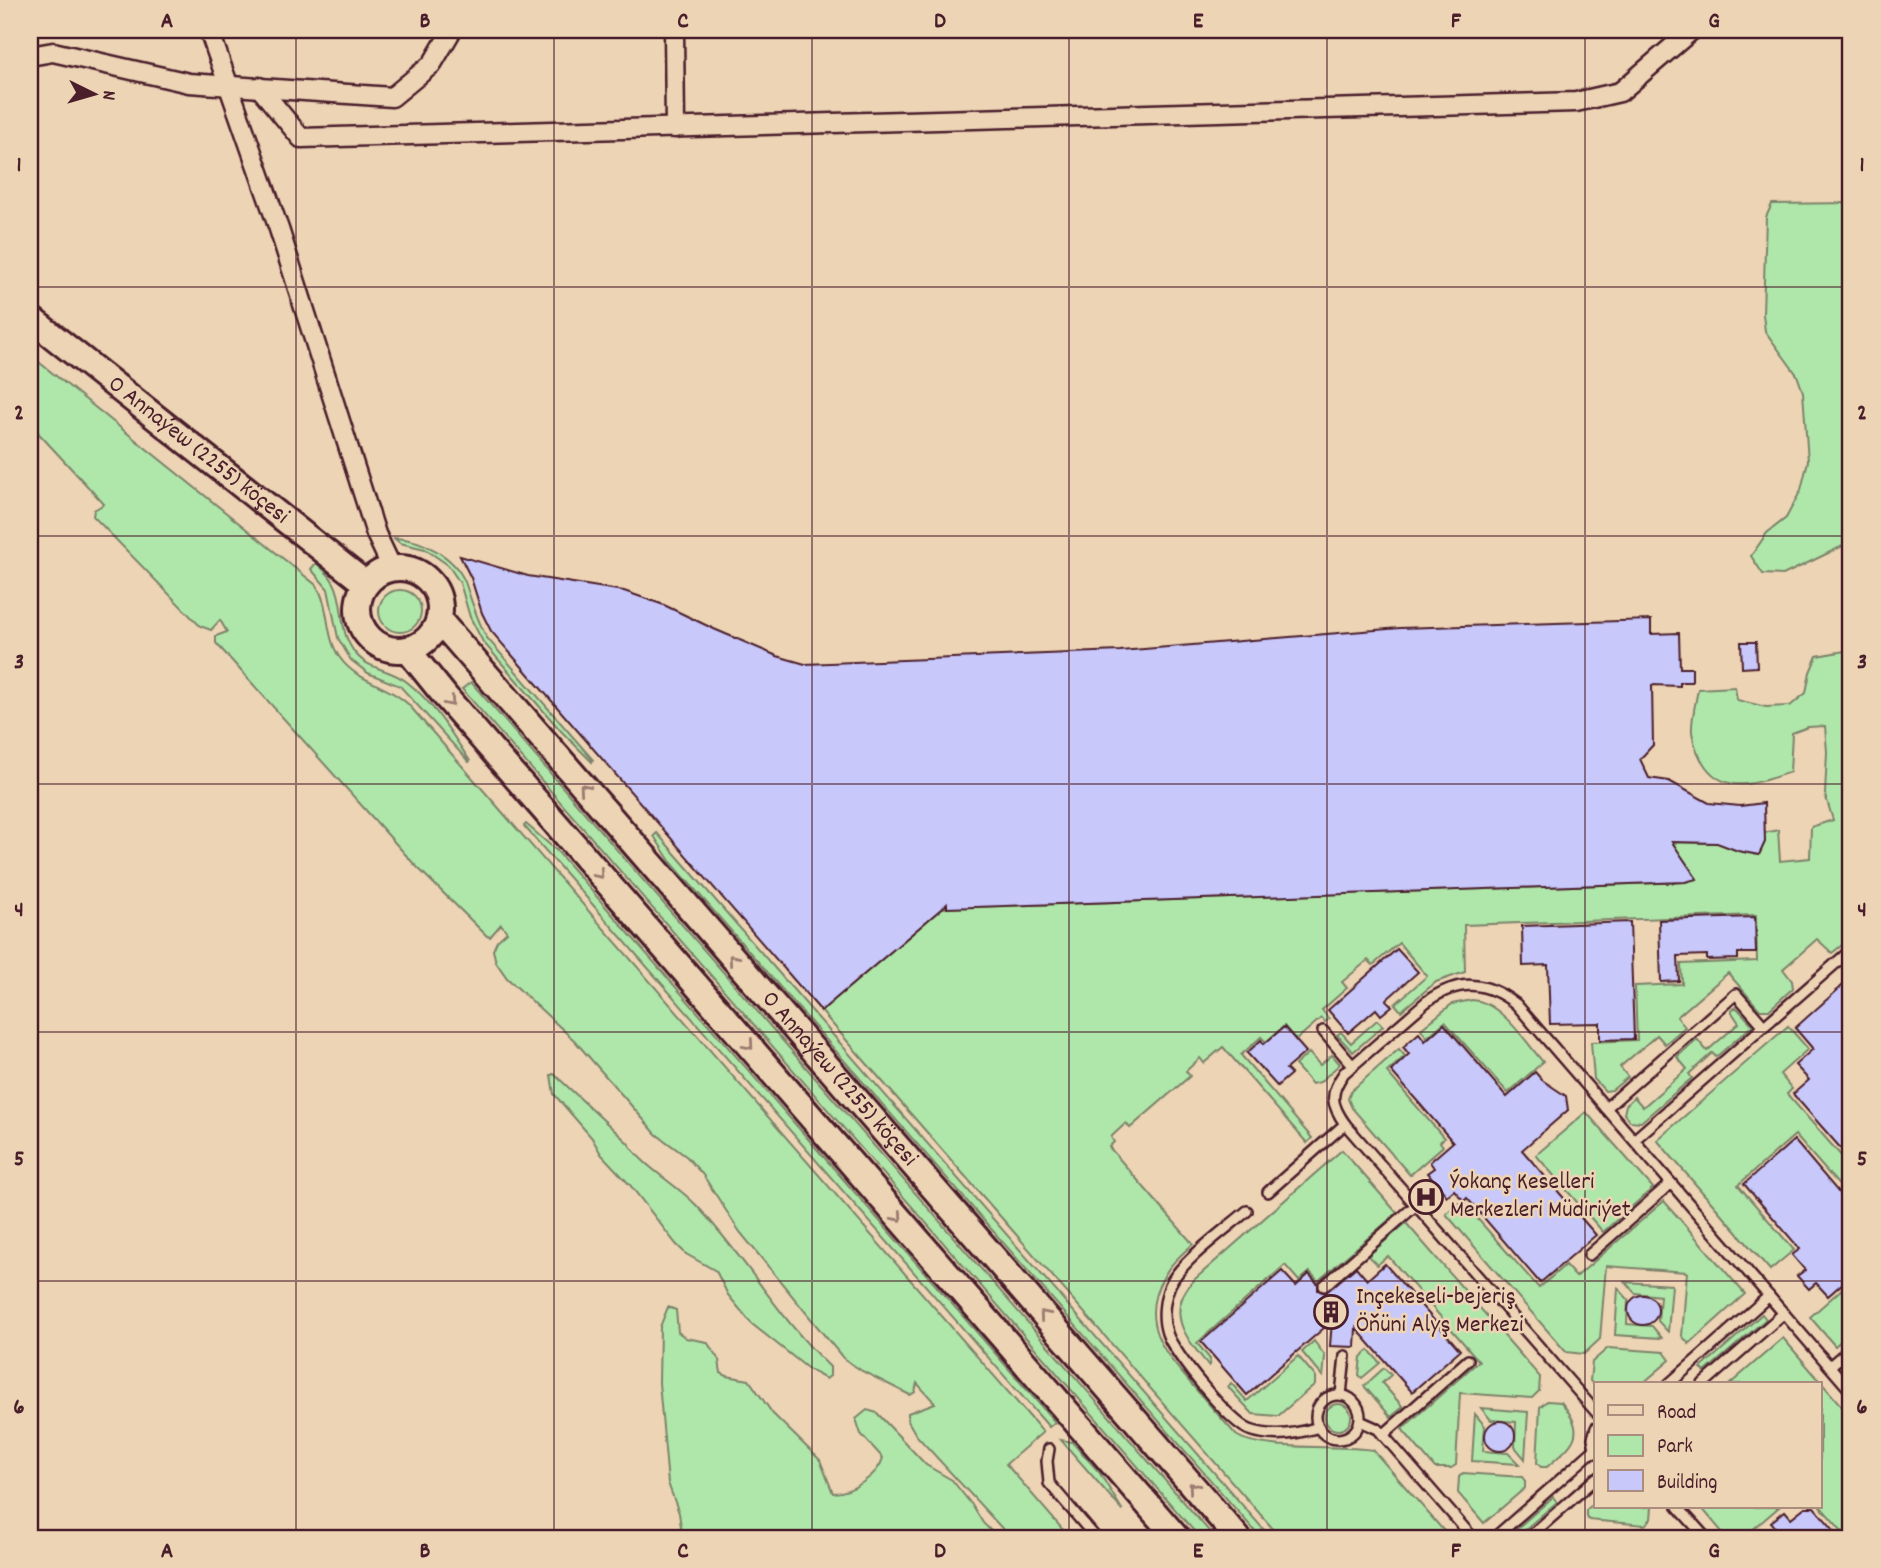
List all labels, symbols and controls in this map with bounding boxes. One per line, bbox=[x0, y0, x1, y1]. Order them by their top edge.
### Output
text: A bbox=[161, 6, 173, 39]
text: B bbox=[420, 6, 431, 39]
text: C bbox=[677, 6, 689, 39]
text: D bbox=[934, 6, 946, 39]
text: E bbox=[1193, 6, 1204, 39]
text: F bbox=[1451, 6, 1462, 39]
text: G bbox=[1708, 6, 1720, 39]
north arrow bbox=[60, 60, 130, 130]
text: N bbox=[94, 89, 121, 101]
text: 1 bbox=[16, 150, 22, 183]
text: 1 bbox=[1859, 150, 1865, 183]
street label: O Annaýew (2255) köçesi bbox=[100, 368, 296, 533]
text: 2 bbox=[14, 398, 24, 431]
text: 2 bbox=[1857, 398, 1867, 431]
text: 3 bbox=[14, 647, 24, 680]
text: 3 bbox=[1857, 647, 1867, 680]
one-way arrow bbox=[442, 694, 454, 707]
one-way arrow bbox=[580, 783, 592, 796]
one-way arrow bbox=[591, 865, 603, 878]
text: 4 bbox=[14, 895, 24, 928]
text: 4 bbox=[1857, 895, 1867, 928]
one-way arrow bbox=[729, 954, 741, 967]
street label: O Annaýew (2255) köçesi bbox=[753, 984, 925, 1175]
one-way arrow bbox=[741, 1037, 753, 1050]
text: 5 bbox=[14, 1144, 24, 1177]
text: 5 bbox=[1857, 1144, 1867, 1177]
place label: Ýokanç Keselleri Merkezleri Müdiriýet bbox=[1450, 1166, 1631, 1228]
hospital icon: Ýokanç Keselleri Merkezleri Müdiriýet bbox=[1407, 1178, 1445, 1216]
one-way arrow bbox=[890, 1209, 902, 1222]
place label: Inçekeseli-bejeriş Öňüni Alyş Merkezi bbox=[1356, 1281, 1523, 1343]
building icon: Inçekeseli-bejeriş Öňüni Alyş Merkezi bbox=[1312, 1293, 1350, 1331]
one-way arrow bbox=[1040, 1311, 1052, 1324]
legend bbox=[1594, 1382, 1822, 1508]
text: 6 bbox=[13, 1392, 25, 1425]
text: 6 bbox=[1856, 1392, 1868, 1425]
text: Road bbox=[1657, 1399, 1696, 1429]
text: Park bbox=[1657, 1433, 1693, 1463]
text: Building bbox=[1657, 1469, 1717, 1499]
one-way arrow bbox=[1189, 1482, 1201, 1495]
text: A bbox=[161, 1536, 173, 1568]
text: B bbox=[420, 1536, 431, 1568]
text: C bbox=[677, 1536, 689, 1568]
text: D bbox=[934, 1536, 946, 1568]
text: E bbox=[1193, 1536, 1204, 1568]
text: F bbox=[1451, 1536, 1462, 1568]
text: G bbox=[1708, 1536, 1720, 1568]

